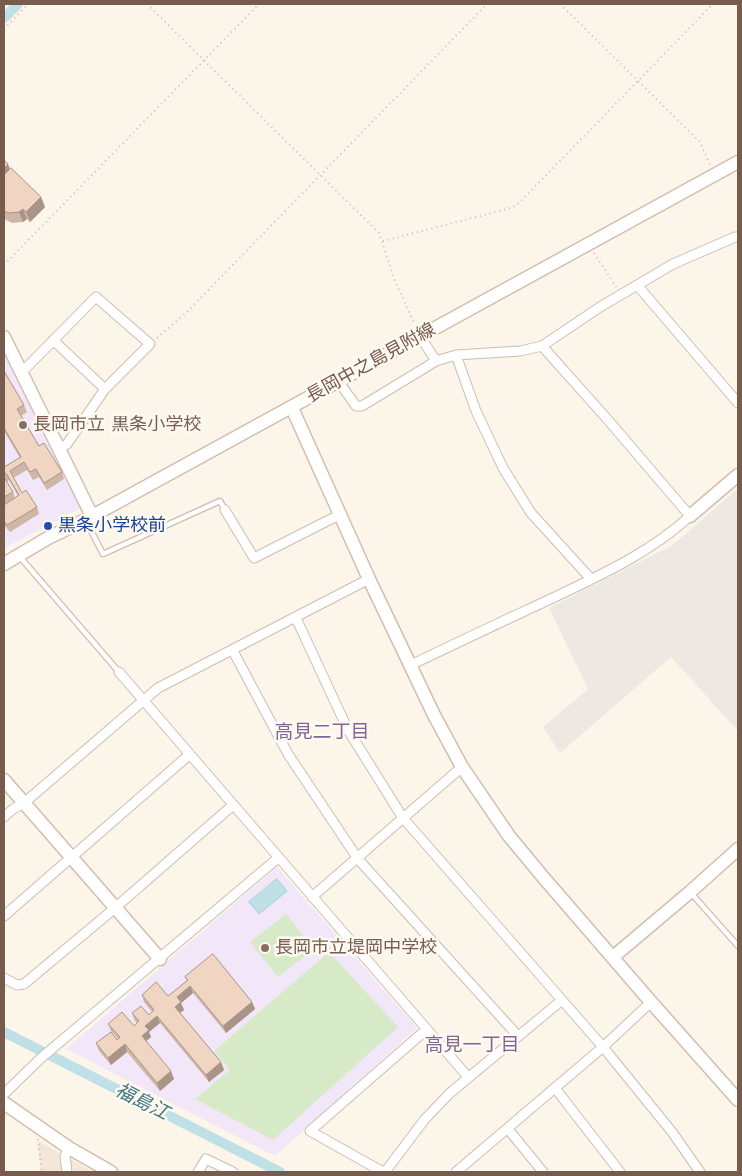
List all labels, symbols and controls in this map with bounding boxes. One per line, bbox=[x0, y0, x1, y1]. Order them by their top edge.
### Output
street label: 長岡中之島見附線 bbox=[303, 319, 439, 407]
place label: 長岡市立 黒条小学校 bbox=[33, 414, 201, 436]
marker: 長岡市立 黒条小学校 bbox=[17, 419, 29, 431]
place label: 黒条小学校前 bbox=[58, 515, 166, 537]
marker: 黒条小学校前 bbox=[42, 520, 54, 532]
district label: 高見二丁目 bbox=[275, 721, 369, 743]
place label: 長岡市立堤岡中学校 bbox=[275, 937, 437, 959]
marker: 長岡市立堤岡中学校 bbox=[259, 942, 271, 954]
district label: 高見一丁目 bbox=[425, 1034, 519, 1056]
water label: 福島江 bbox=[111, 1079, 173, 1125]

